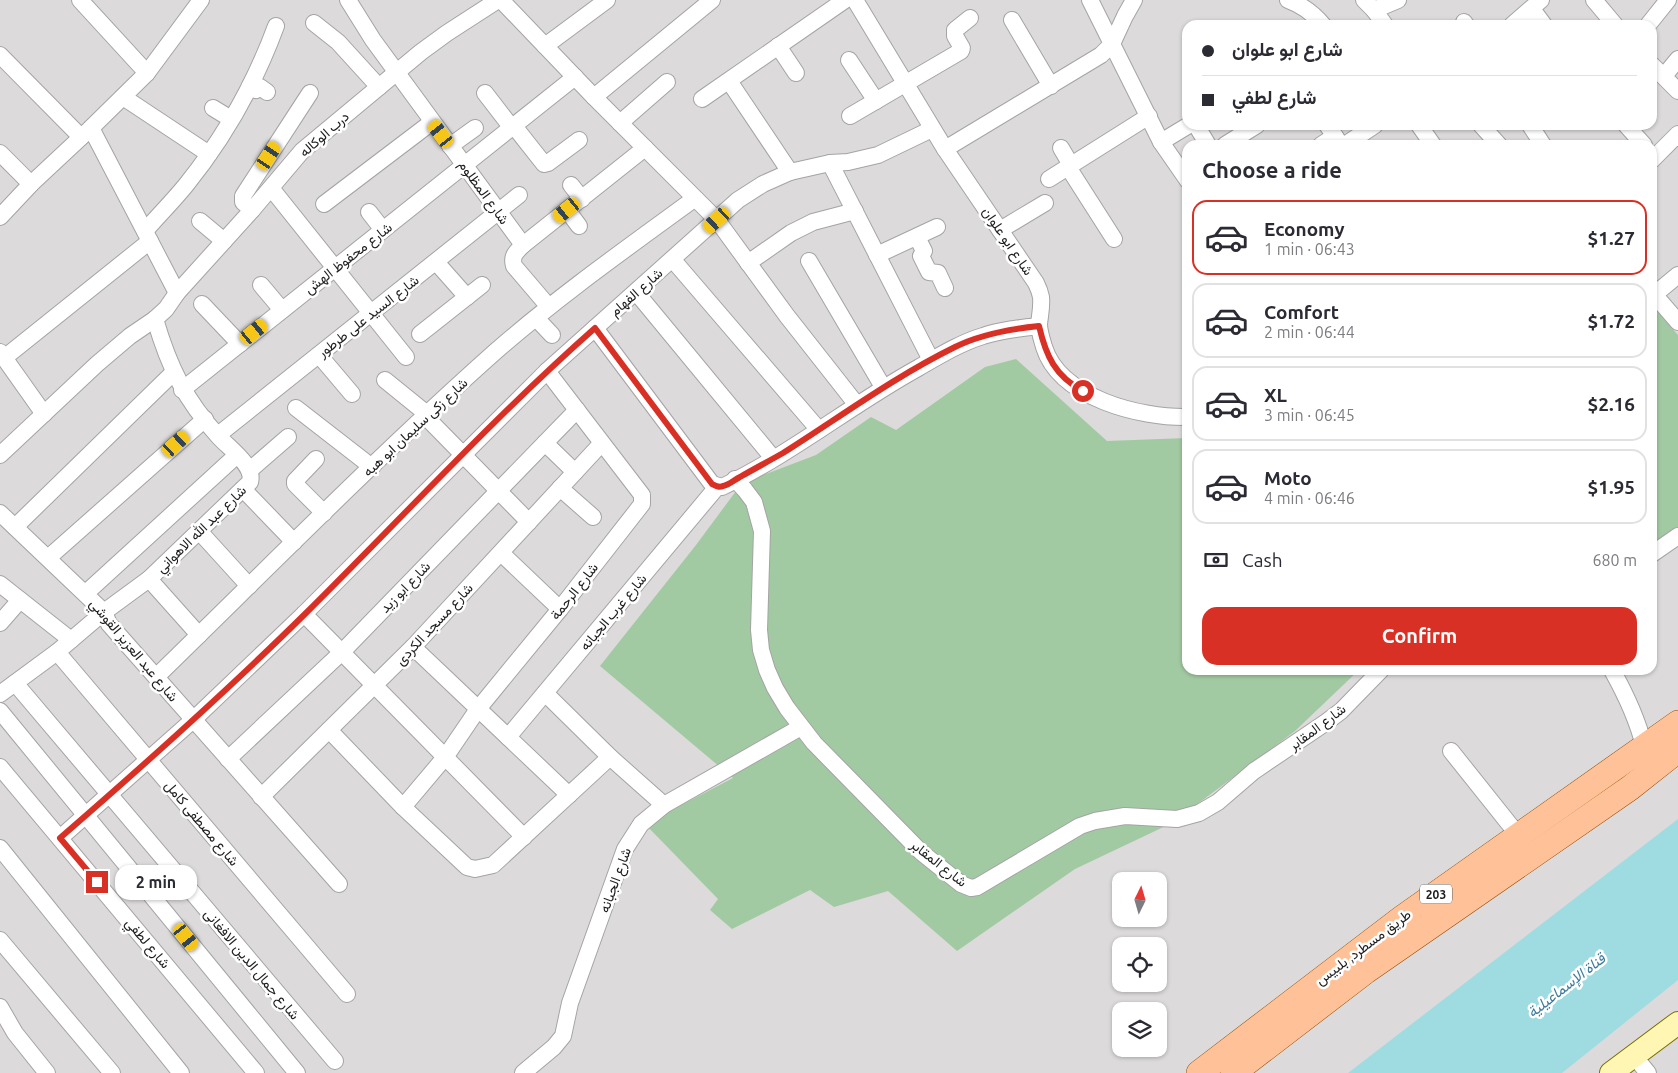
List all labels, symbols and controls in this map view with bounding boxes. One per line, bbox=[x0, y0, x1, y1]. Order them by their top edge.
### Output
text: شارع ابو علوان bbox=[1232, 38, 1343, 60]
text: شارع لطفي bbox=[1232, 86, 1316, 108]
street label: درب الوكاله bbox=[296, 108, 353, 161]
car bbox=[425, 118, 456, 150]
car bbox=[254, 139, 283, 173]
street label: شارع المظلوم bbox=[453, 157, 513, 229]
text: Choose a ride bbox=[1202, 157, 1342, 182]
car bbox=[550, 195, 583, 225]
car bbox=[700, 204, 733, 236]
street label: شارع ابو علوان bbox=[977, 204, 1037, 280]
icon: car bbox=[1204, 215, 1249, 260]
text: Economy bbox=[1264, 218, 1345, 240]
street label: شارع محفوظ الهش bbox=[301, 219, 397, 300]
text: $1.27 bbox=[1587, 227, 1635, 249]
text: 1 min · 06:43 bbox=[1264, 240, 1355, 258]
street label: شارع الفهام bbox=[606, 265, 668, 321]
street label: شارع السيد على طرطور bbox=[314, 272, 424, 363]
icon: car bbox=[1204, 298, 1249, 343]
text: Comfort bbox=[1264, 301, 1339, 323]
text: $1.72 bbox=[1587, 310, 1635, 332]
car bbox=[237, 317, 270, 347]
text: 2 min · 06:44 bbox=[1264, 323, 1355, 341]
street label: شارع زكى سليمان ابو هبه bbox=[359, 374, 473, 482]
route start bbox=[1072, 380, 1094, 402]
icon: car bbox=[1204, 381, 1249, 426]
text: XL bbox=[1264, 384, 1287, 406]
text: $2.16 bbox=[1587, 393, 1635, 415]
text: 3 min · 06:45 bbox=[1264, 406, 1355, 424]
car bbox=[159, 428, 192, 460]
icon: car bbox=[1204, 464, 1249, 509]
text: Moto bbox=[1264, 467, 1312, 489]
text: $1.95 bbox=[1587, 476, 1635, 498]
street label: شارع عبد الله الاهواني bbox=[153, 482, 252, 579]
text: 4 min · 06:46 bbox=[1264, 489, 1355, 507]
icon: cash bbox=[1202, 546, 1230, 574]
text: Cash bbox=[1242, 549, 1283, 571]
text: 680 m bbox=[1592, 551, 1637, 569]
street label: شارع ابو زيد bbox=[377, 558, 435, 618]
street label: شارع الرحمة bbox=[547, 559, 603, 624]
street label: شارع غرب الجبانه bbox=[576, 570, 652, 655]
street label: شارع مسجد الكردى bbox=[392, 580, 478, 670]
street label: شارع عبد العزيز القوشي bbox=[83, 595, 182, 707]
button: Confirm bbox=[1202, 607, 1637, 665]
street label: شارع المقابر bbox=[1285, 700, 1350, 757]
street label: شارع مصطفى كامل bbox=[159, 777, 242, 871]
street label: شارع المقابر bbox=[905, 836, 970, 892]
street label: شارع الجبانه bbox=[596, 845, 637, 916]
callout: 2 min bbox=[114, 864, 197, 900]
route end bbox=[86, 871, 108, 893]
north arrow bbox=[1112, 872, 1168, 928]
map controls bbox=[1112, 872, 1167, 1057]
text: 2 min bbox=[136, 873, 176, 891]
road number: 203 bbox=[1420, 884, 1452, 904]
street label: شارع جمال الدين الافغانى bbox=[199, 905, 303, 1025]
street label: طريق مسطرد, بلبيس bbox=[1312, 906, 1414, 989]
street label: شارع لطفي bbox=[119, 915, 174, 974]
car bbox=[170, 921, 201, 953]
button: locate bbox=[1112, 937, 1167, 992]
water label: قناة الإسماعيلية bbox=[1524, 949, 1610, 1022]
button: layers bbox=[1112, 1002, 1167, 1057]

